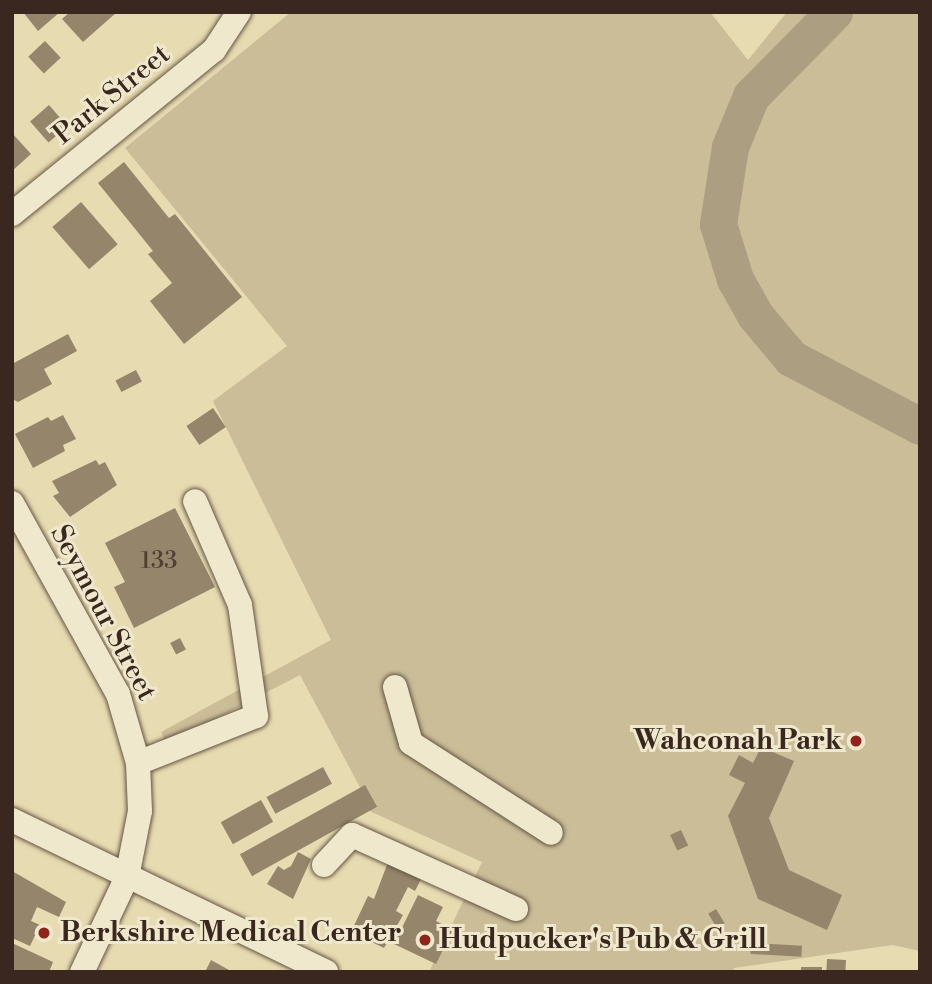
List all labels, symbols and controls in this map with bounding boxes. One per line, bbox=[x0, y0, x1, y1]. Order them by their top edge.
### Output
street label: Park Street bbox=[47, 38, 177, 152]
street label: Seymour Street bbox=[43, 520, 163, 706]
house number: 133 bbox=[141, 548, 177, 576]
place label: Wahconah Park bbox=[634, 724, 842, 758]
marker: Wahconah Park bbox=[848, 733, 864, 749]
place label: Berkshire Medical Center bbox=[60, 916, 402, 950]
marker: Berkshire Medical Center bbox=[34, 923, 54, 943]
place label: Hudpucker's Pub & Grill bbox=[439, 923, 767, 957]
marker: Hudpucker's Pub & Grill bbox=[417, 932, 433, 948]

